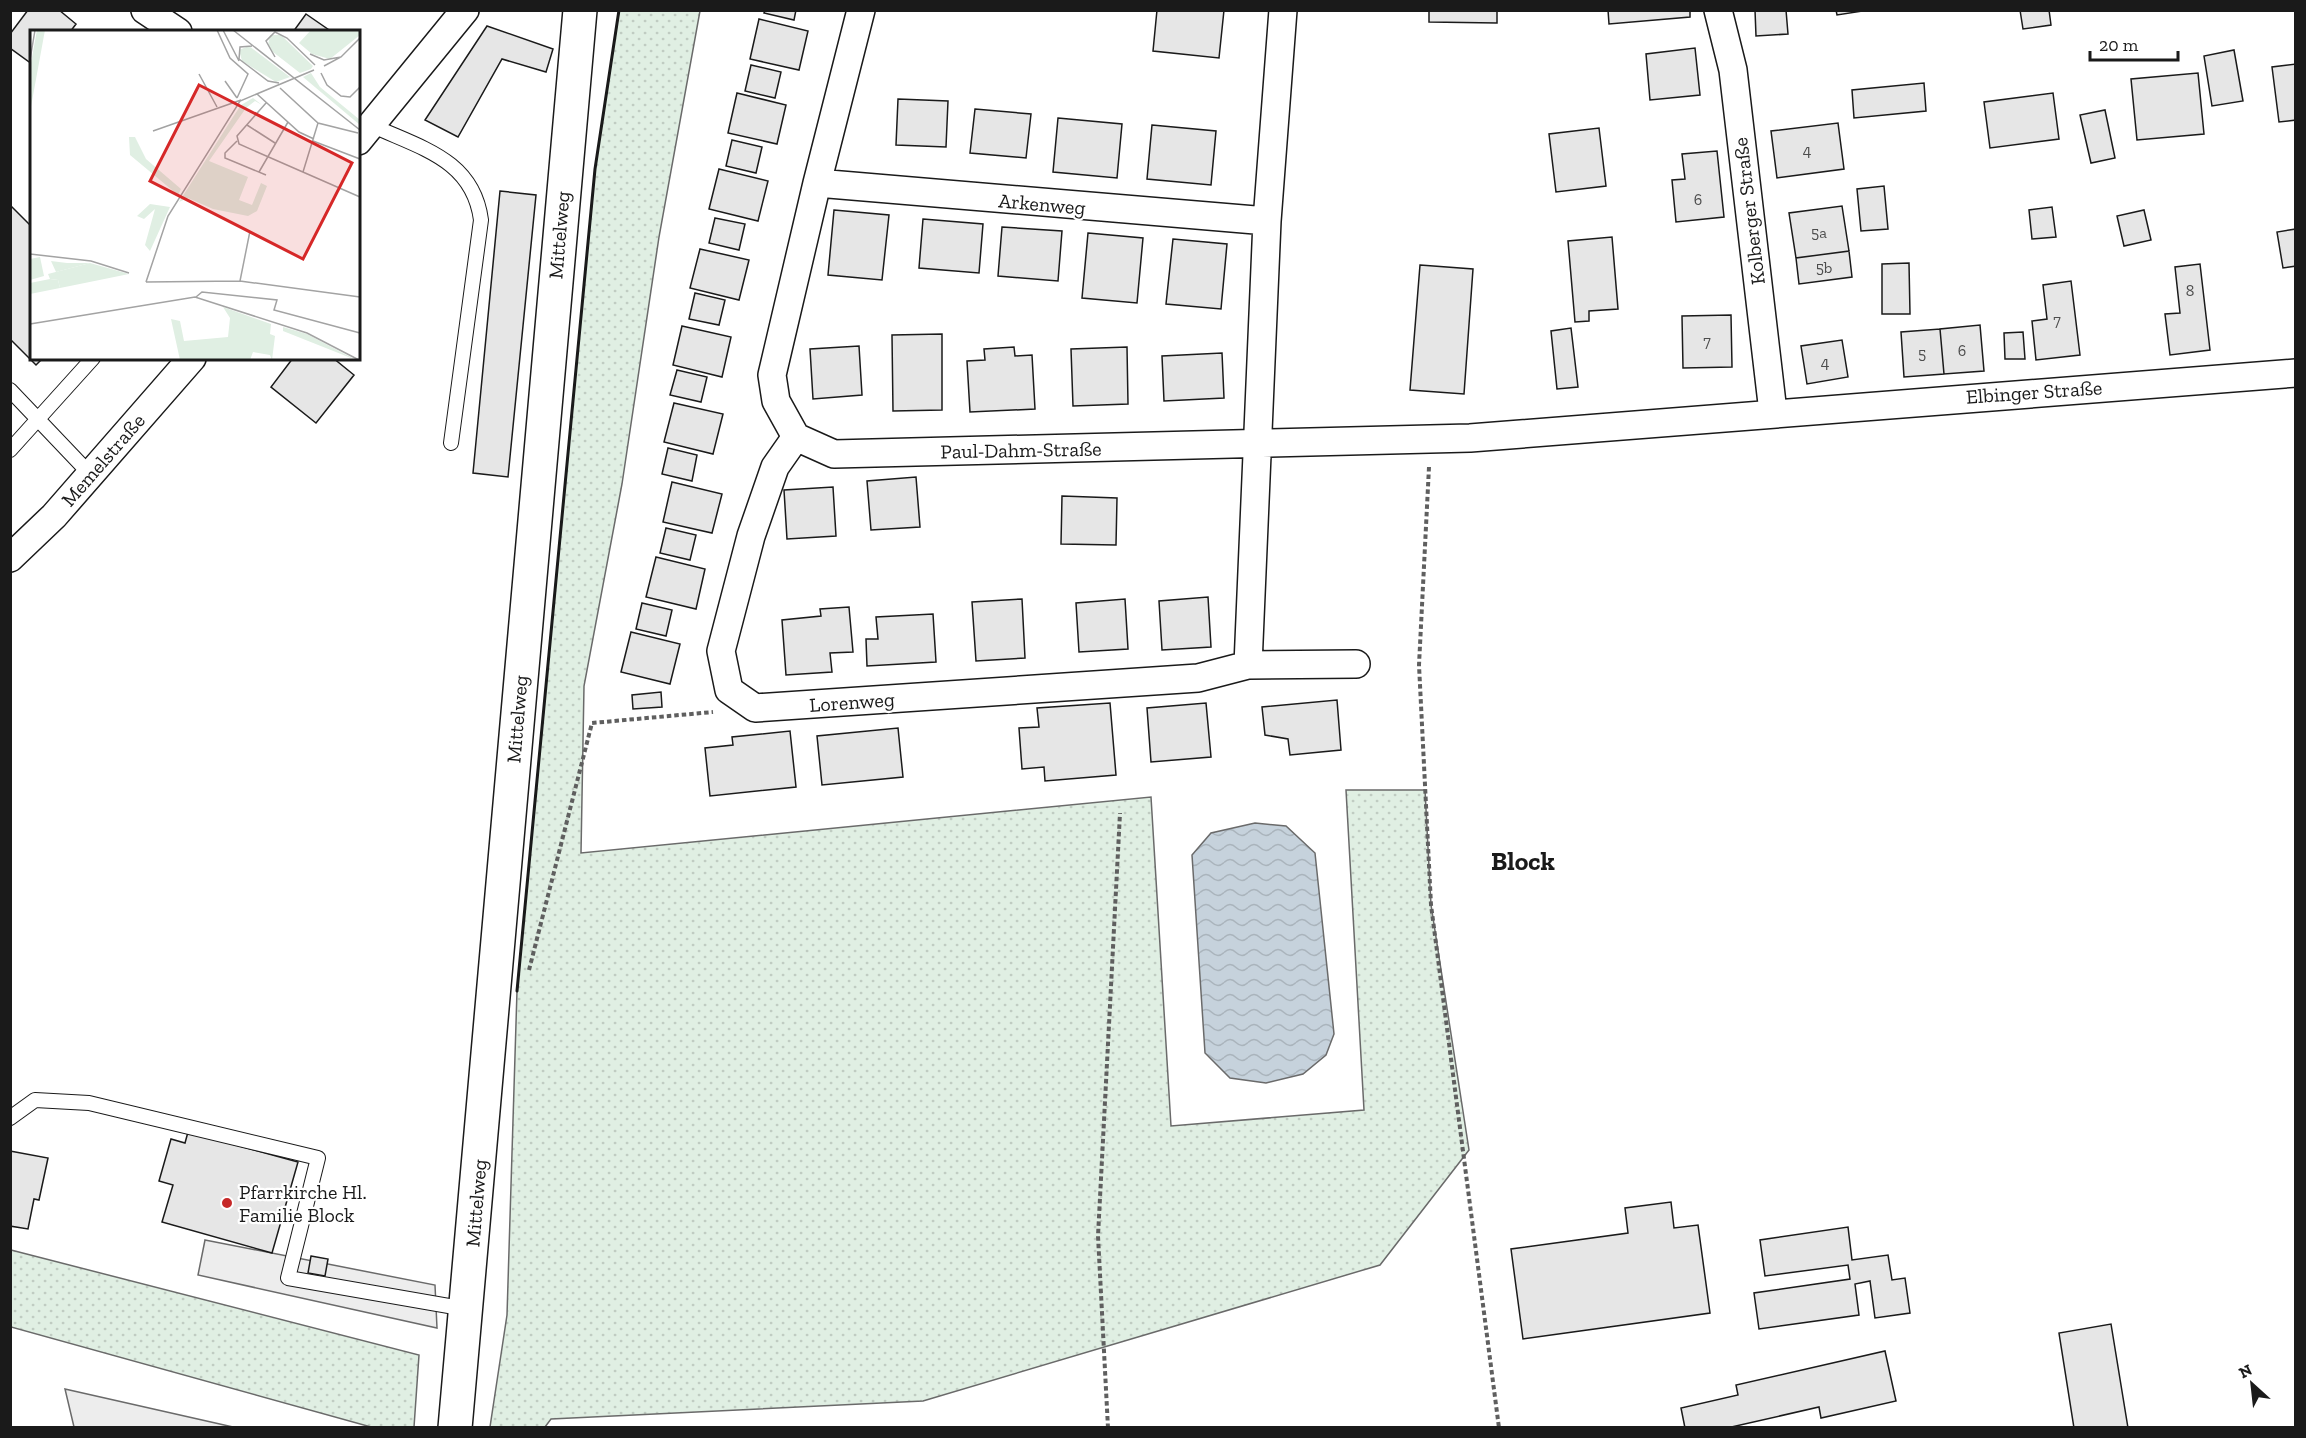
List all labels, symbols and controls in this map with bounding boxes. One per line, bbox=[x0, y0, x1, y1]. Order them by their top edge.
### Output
scale bar bbox=[2090, 24, 2178, 62]
inset map bbox=[30, 30, 360, 360]
text: 20 m bbox=[2099, 34, 2139, 56]
street label: Kolberger Straße bbox=[1728, 136, 1770, 286]
house number: 4 bbox=[1803, 141, 1812, 160]
street label: Arkenweg bbox=[997, 188, 1087, 220]
street label: Mittelweg bbox=[543, 190, 575, 280]
house number: 6 bbox=[1694, 190, 1702, 209]
house number: 5a bbox=[1811, 223, 1827, 242]
house number: 5b bbox=[1816, 258, 1832, 277]
house number: 8 bbox=[2186, 281, 2194, 300]
house number: 7 bbox=[2053, 311, 2061, 330]
house number: 7 bbox=[1703, 332, 1711, 351]
house number: 6 bbox=[1958, 341, 1966, 360]
house number: 5 bbox=[1918, 344, 1926, 363]
house number: 4 bbox=[1821, 353, 1830, 372]
street label: Elbinger Straße bbox=[1965, 375, 2103, 409]
street label: Memelstraße bbox=[56, 409, 150, 511]
street label: Paul-Dahm-Straße bbox=[940, 437, 1102, 463]
street label: Mittelweg bbox=[501, 674, 533, 764]
street label: Lorenweg bbox=[809, 687, 896, 717]
district label: Block bbox=[1491, 845, 1556, 877]
street label: Mittelweg bbox=[460, 1158, 492, 1248]
place label: Pfarrkirche Hl. Familie Block bbox=[239, 1180, 367, 1227]
marker: Pfarrkirche Hl. Familie Block bbox=[220, 1196, 234, 1210]
north arrow bbox=[2222, 1354, 2282, 1414]
text: N bbox=[2236, 1360, 2255, 1382]

